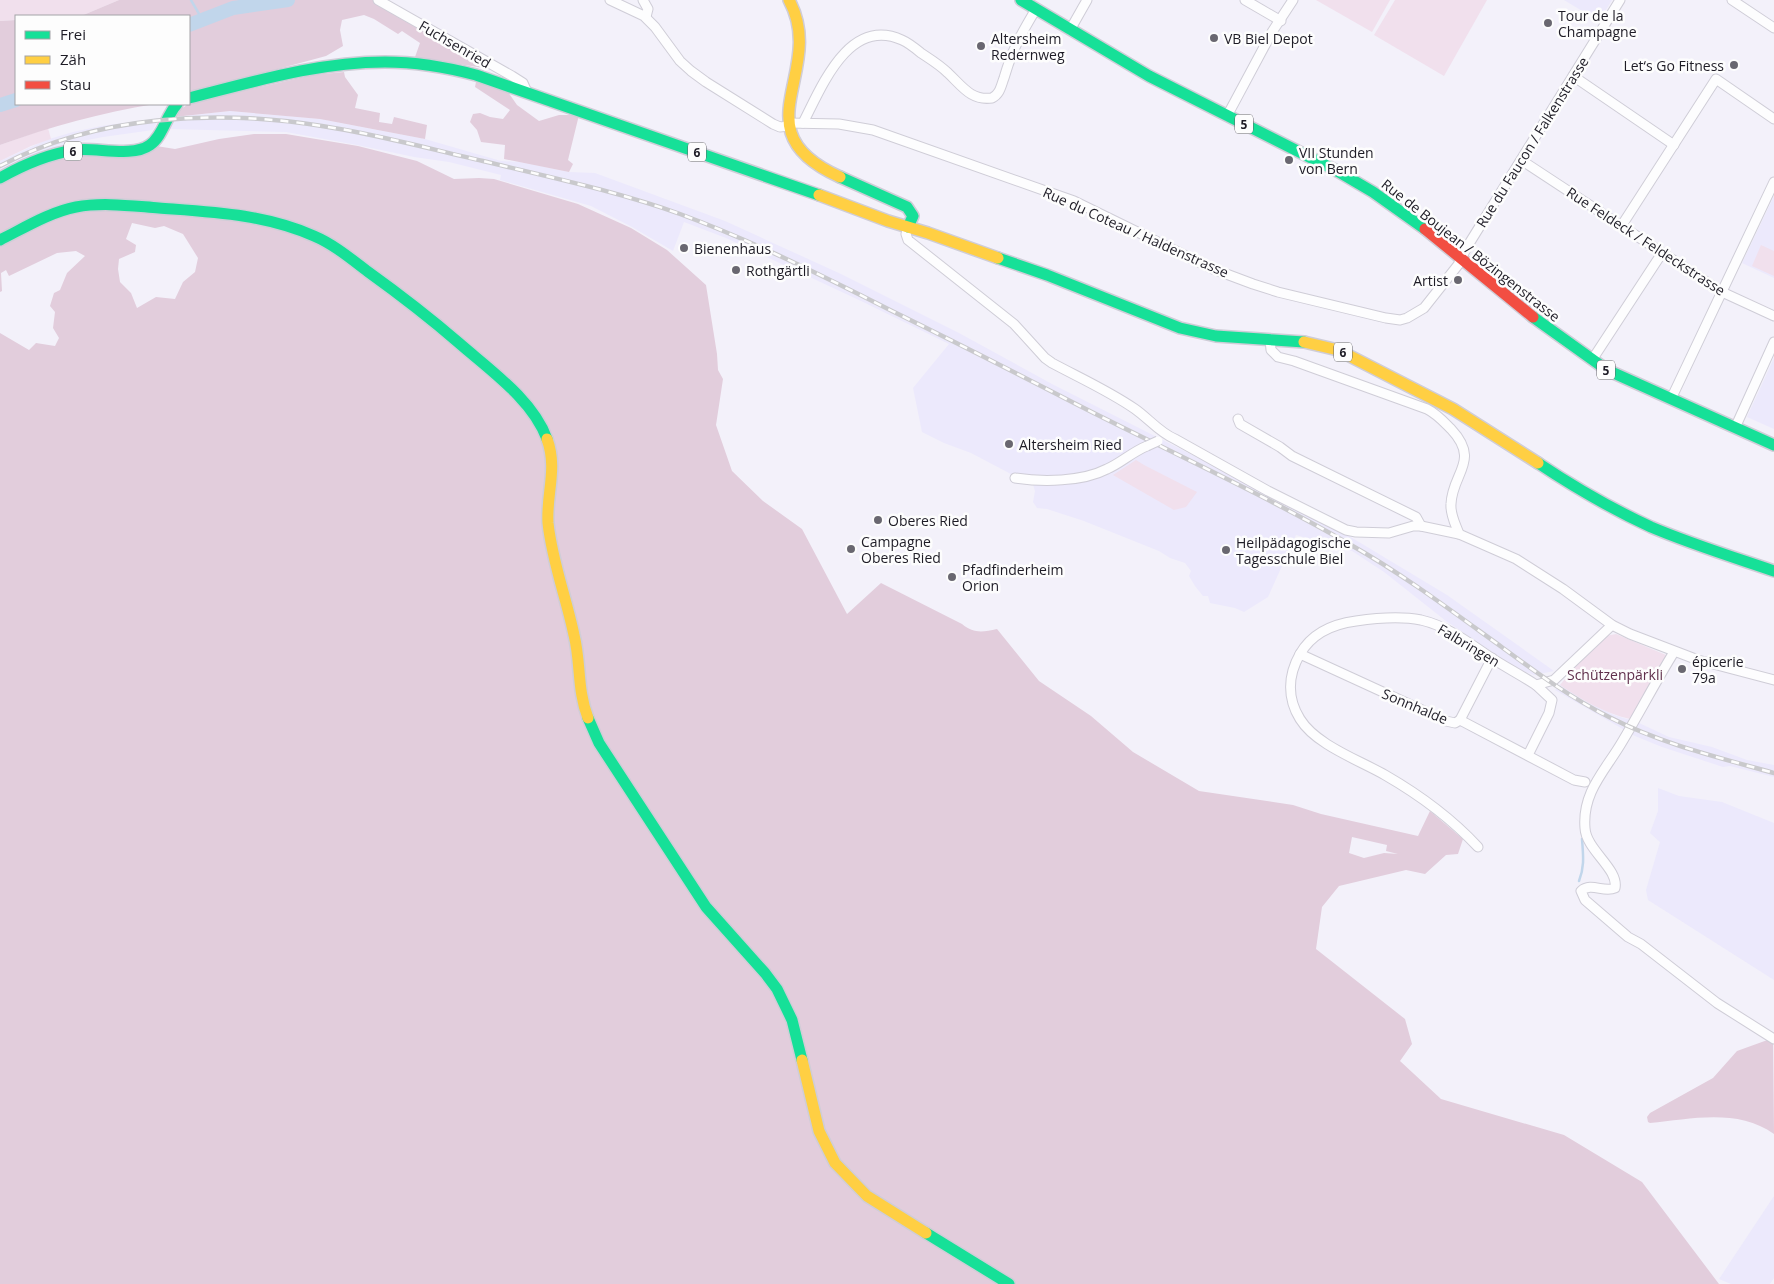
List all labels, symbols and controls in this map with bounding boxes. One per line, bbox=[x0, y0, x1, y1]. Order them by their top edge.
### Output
place label: Tour de la Champagne bbox=[1558, 6, 1637, 41]
legend bbox=[15, 15, 190, 105]
street label: Fuchsenried bbox=[416, 16, 494, 72]
marker: Tour de la Champagne bbox=[1542, 17, 1554, 29]
text: Frei bbox=[60, 24, 86, 44]
place label: Altersheim Redernweg bbox=[991, 29, 1065, 64]
place label: VB Biel Depot bbox=[1224, 29, 1313, 48]
marker: VB Biel Depot bbox=[1208, 32, 1220, 44]
marker: Altersheim Redernweg bbox=[975, 40, 987, 52]
text: Zäh bbox=[60, 49, 86, 69]
street label: Rue du Faucon / Falkenstrasse bbox=[1471, 53, 1593, 231]
place label: Let‘s Go Fitness bbox=[1623, 56, 1724, 75]
marker: Let‘s Go Fitness bbox=[1728, 59, 1740, 71]
text: Stau bbox=[60, 74, 91, 94]
road number: 5 bbox=[1235, 115, 1253, 134]
road number: 6 bbox=[64, 142, 82, 160]
road number: 6 bbox=[688, 142, 706, 162]
place label: VII Stunden von Bern bbox=[1299, 143, 1374, 178]
marker: VII Stunden von Bern bbox=[1283, 154, 1295, 166]
street label: Rue de Boujean / Bözingenstrasse bbox=[1378, 174, 1564, 326]
street label: Rue du Coteau / Haldenstrasse bbox=[1040, 182, 1232, 282]
street label: Rue Feldeck / Feldeckstrasse bbox=[1563, 182, 1729, 300]
place label: Bienenhaus bbox=[694, 239, 771, 258]
marker: Bienenhaus bbox=[678, 242, 690, 254]
place label: Rothgärtli bbox=[746, 261, 810, 280]
marker: Rothgärtli bbox=[730, 264, 742, 276]
place label: Artist bbox=[1413, 271, 1448, 290]
marker: Artist bbox=[1452, 274, 1464, 286]
road number: 6 bbox=[1334, 342, 1352, 362]
road number: 5 bbox=[1597, 360, 1615, 380]
place label: Altersheim Ried bbox=[1019, 435, 1122, 454]
marker: Altersheim Ried bbox=[1003, 438, 1015, 450]
place label: Oberes Ried bbox=[888, 511, 968, 530]
marker: Oberes Ried bbox=[872, 514, 884, 526]
place label: Campagne Oberes Ried bbox=[861, 532, 941, 567]
place label: Heilpädagogische Tagesschule Biel bbox=[1236, 533, 1351, 568]
marker: Campagne Oberes Ried bbox=[845, 543, 857, 555]
marker: Heilpädagogische Tagesschule Biel bbox=[1220, 544, 1232, 556]
place label: Pfadfinderheim Orion bbox=[962, 560, 1063, 595]
marker: Pfadfinderheim Orion bbox=[946, 571, 958, 583]
street label: Falbringen bbox=[1435, 619, 1503, 671]
place label: épicerie 79a bbox=[1692, 652, 1744, 687]
marker: épicerie 79a bbox=[1676, 663, 1688, 675]
park label: Schützenpärkli bbox=[1567, 665, 1663, 684]
street label: Sonnhalde bbox=[1379, 684, 1451, 728]

